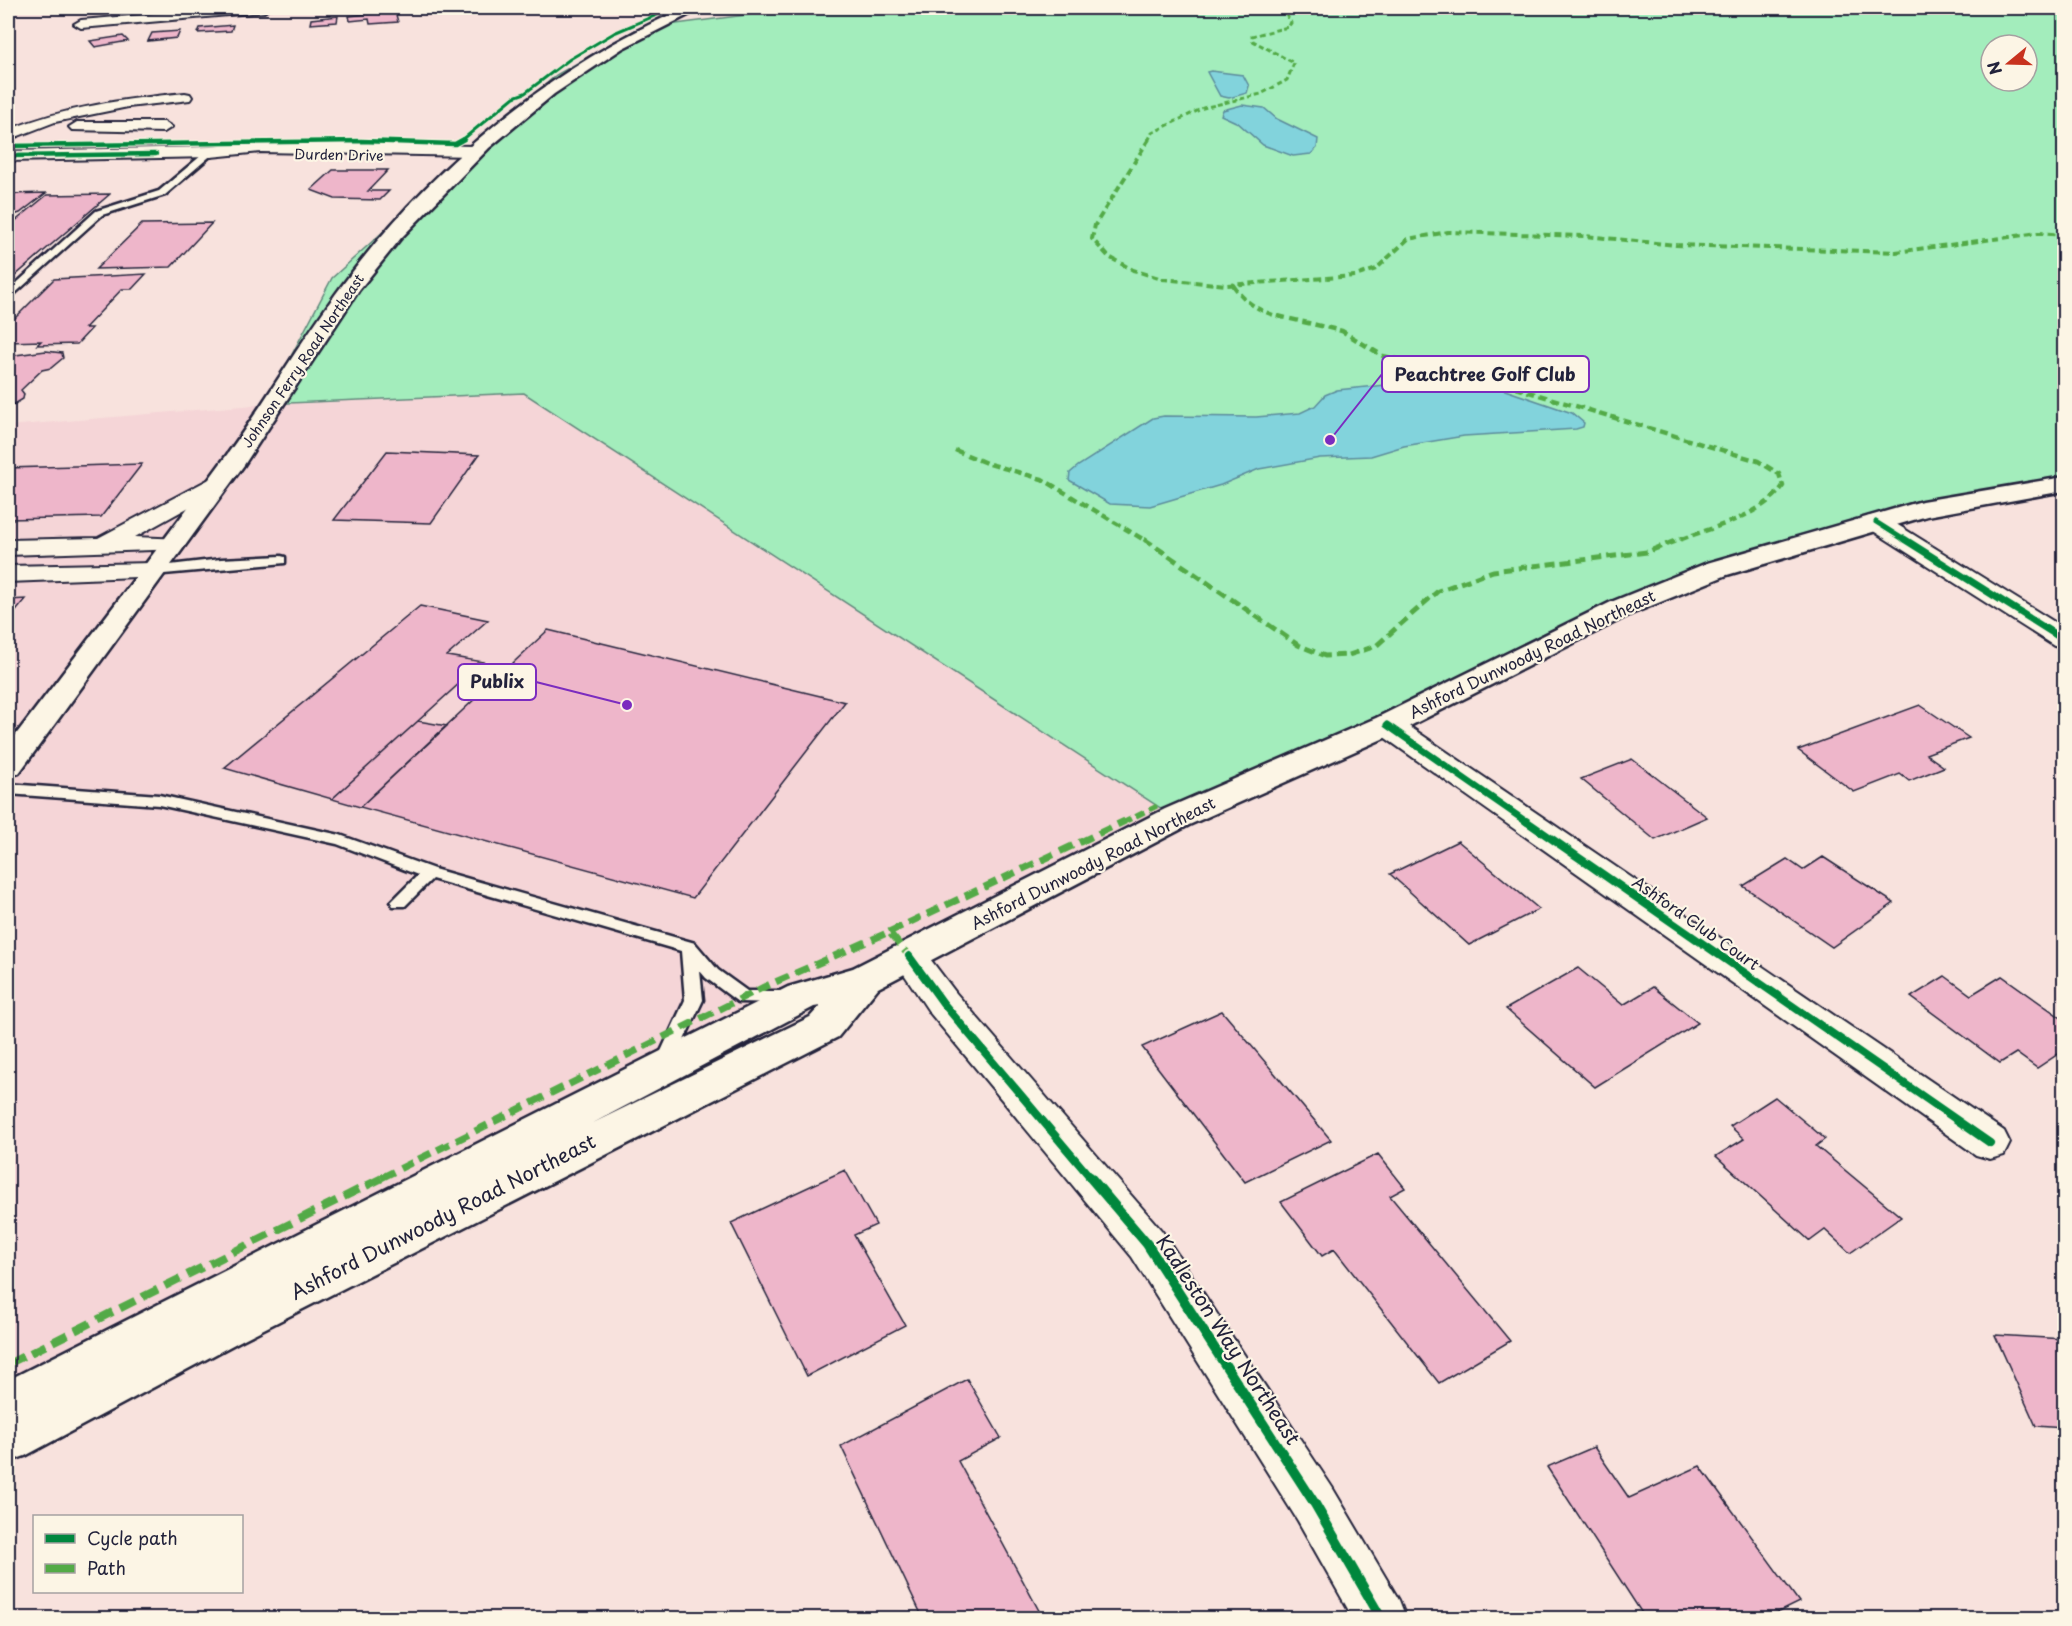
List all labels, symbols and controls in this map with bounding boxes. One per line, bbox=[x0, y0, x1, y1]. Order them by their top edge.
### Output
north arrow bbox=[1979, 33, 2039, 93]
text: N bbox=[1980, 58, 2007, 78]
street label: Durden Drive bbox=[294, 143, 384, 166]
street label: Johnson Ferry Road Northeast bbox=[236, 269, 369, 452]
callout: Peachtree Golf Club bbox=[1382, 356, 1589, 392]
text: Peachtree Golf Club bbox=[1395, 360, 1576, 387]
street label: Ashford Dunwoody Road Northeast bbox=[1404, 583, 1659, 723]
callout: Publix bbox=[458, 664, 536, 700]
text: Publix bbox=[470, 667, 524, 694]
street label: Ashford Dunwoody Road Northeast bbox=[966, 790, 1219, 934]
street label: Ashford Club Court bbox=[1628, 869, 1765, 975]
street label: Ashford Dunwoody Road Northeast bbox=[285, 1126, 601, 1306]
street label: Kadleston Way Northeast bbox=[1149, 1228, 1308, 1451]
legend bbox=[33, 1515, 243, 1593]
text: Cycle path bbox=[87, 1524, 178, 1551]
text: Path bbox=[87, 1554, 126, 1581]

